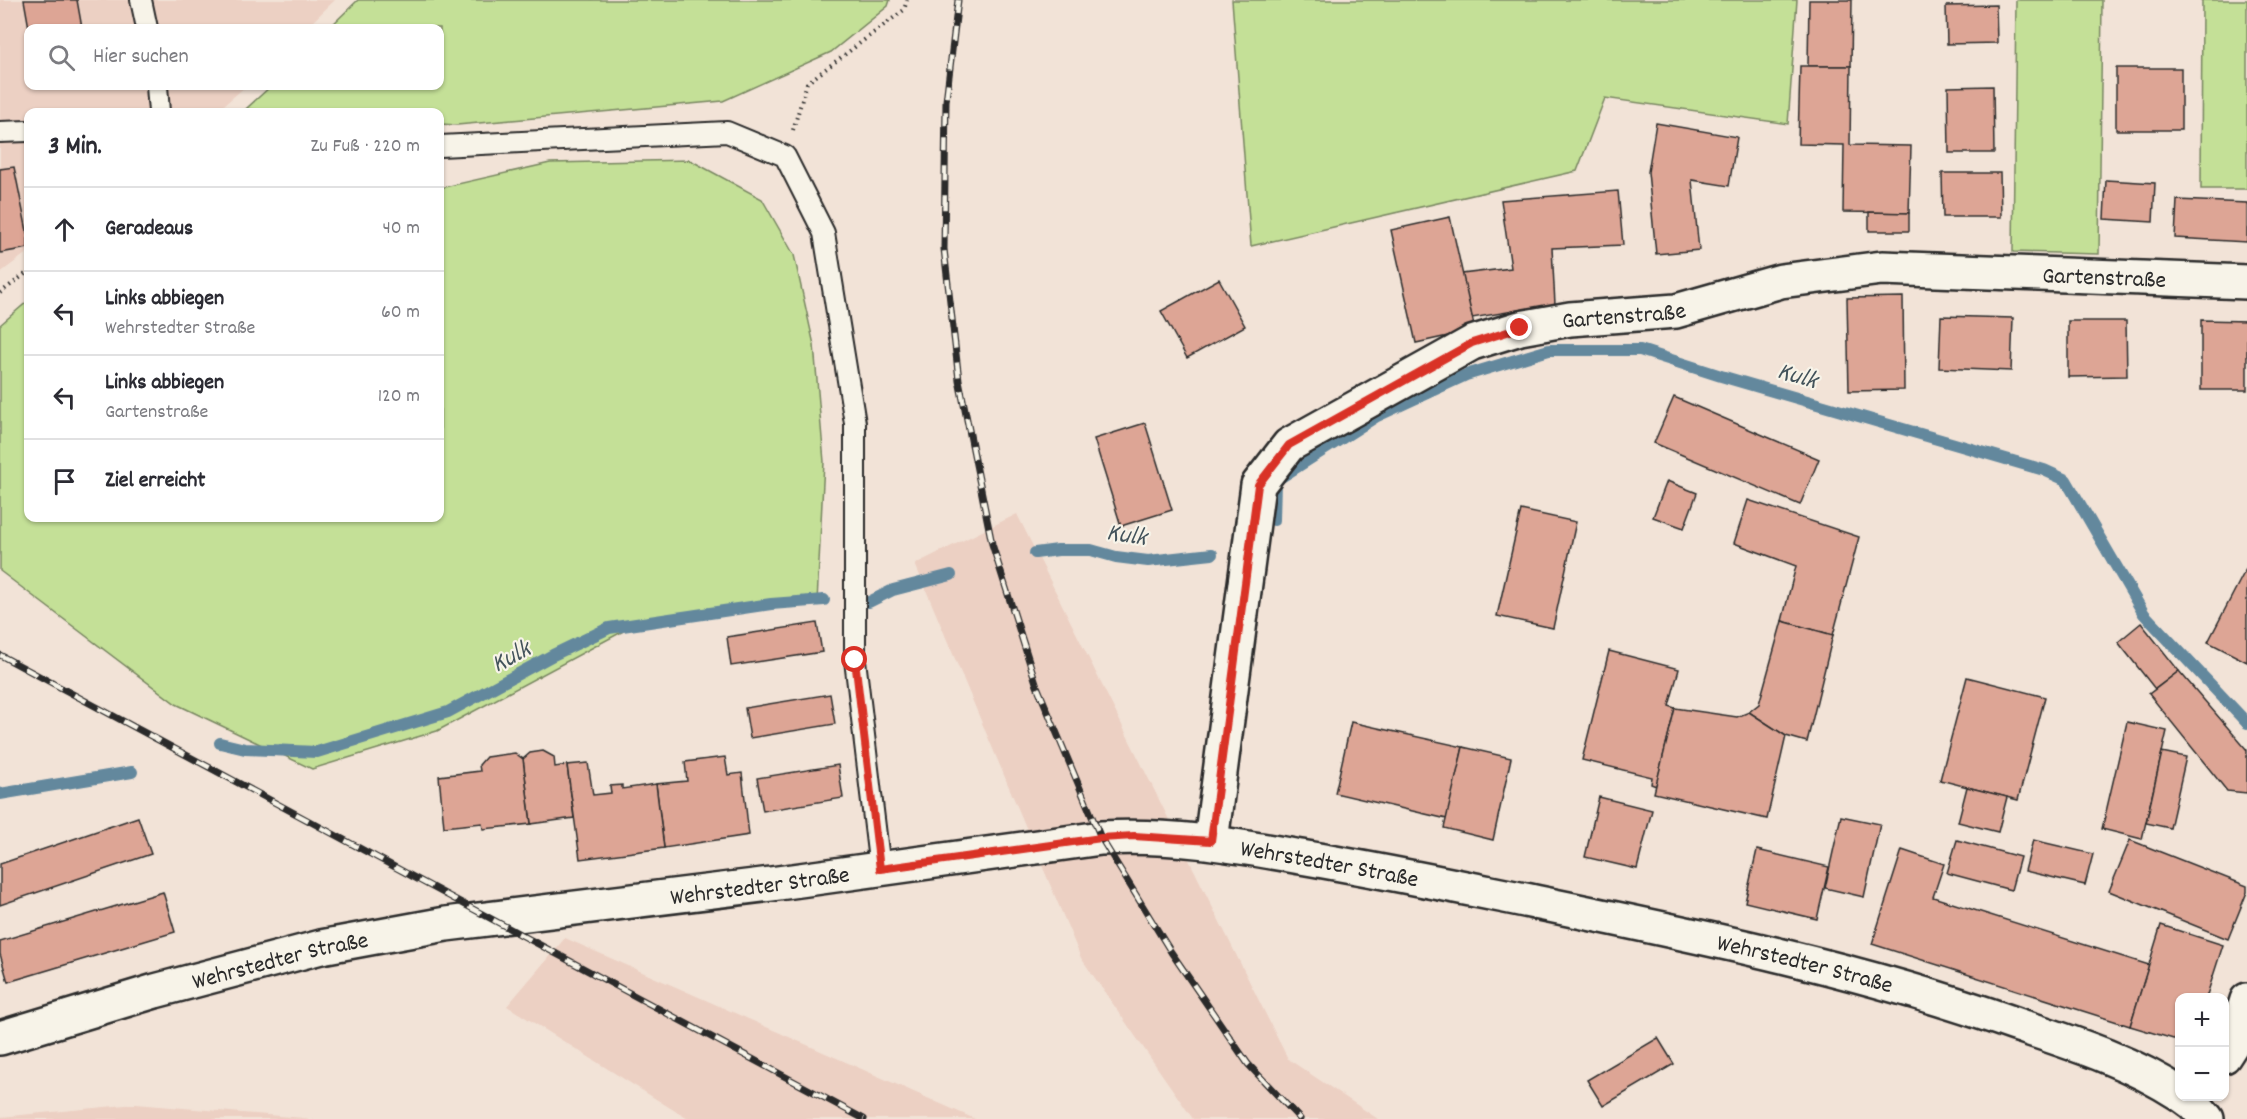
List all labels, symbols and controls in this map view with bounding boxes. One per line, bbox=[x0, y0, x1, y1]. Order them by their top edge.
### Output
search box bbox=[24, 24, 444, 90]
icon: search bbox=[45, 41, 78, 74]
text: Hier suchen bbox=[93, 42, 189, 73]
text: 3 Min. bbox=[48, 129, 102, 166]
text: Zu Fuß · 220 m bbox=[311, 133, 420, 161]
icon: ahead bbox=[48, 213, 81, 246]
text: Geradeaus bbox=[105, 214, 193, 245]
text: 40 m bbox=[382, 215, 420, 243]
street label: Gartenstraße bbox=[2042, 260, 2167, 299]
text: Links abbiegen bbox=[105, 284, 224, 315]
street label: Gartenstraße bbox=[1559, 295, 1690, 340]
icon: left bbox=[48, 297, 81, 330]
text: 60 m bbox=[381, 299, 420, 327]
route end bbox=[1506, 314, 1532, 340]
text: Wehrstedter Straße bbox=[105, 315, 255, 343]
water label: Kulk bbox=[1772, 354, 1824, 402]
text: Links abbiegen bbox=[105, 368, 224, 399]
icon: left bbox=[48, 381, 81, 414]
text: 120 m bbox=[378, 383, 420, 411]
text: Gartenstraße bbox=[105, 399, 208, 427]
icon: arrive bbox=[48, 465, 81, 498]
text: Ziel erreicht bbox=[105, 466, 205, 497]
water label: Kulk bbox=[1104, 515, 1151, 558]
water label: Kulk bbox=[485, 631, 540, 684]
route start bbox=[841, 646, 867, 672]
street label: Wehrstedter Straße bbox=[1238, 833, 1421, 898]
street label: Wehrstedter Straße bbox=[669, 859, 852, 916]
street label: Wehrstedter Straße bbox=[189, 925, 371, 1000]
street label: Wehrstedter Straße bbox=[1713, 927, 1896, 1004]
map controls bbox=[2175, 993, 2229, 1101]
button: + bbox=[2175, 993, 2229, 1047]
button: − bbox=[2175, 1047, 2229, 1101]

